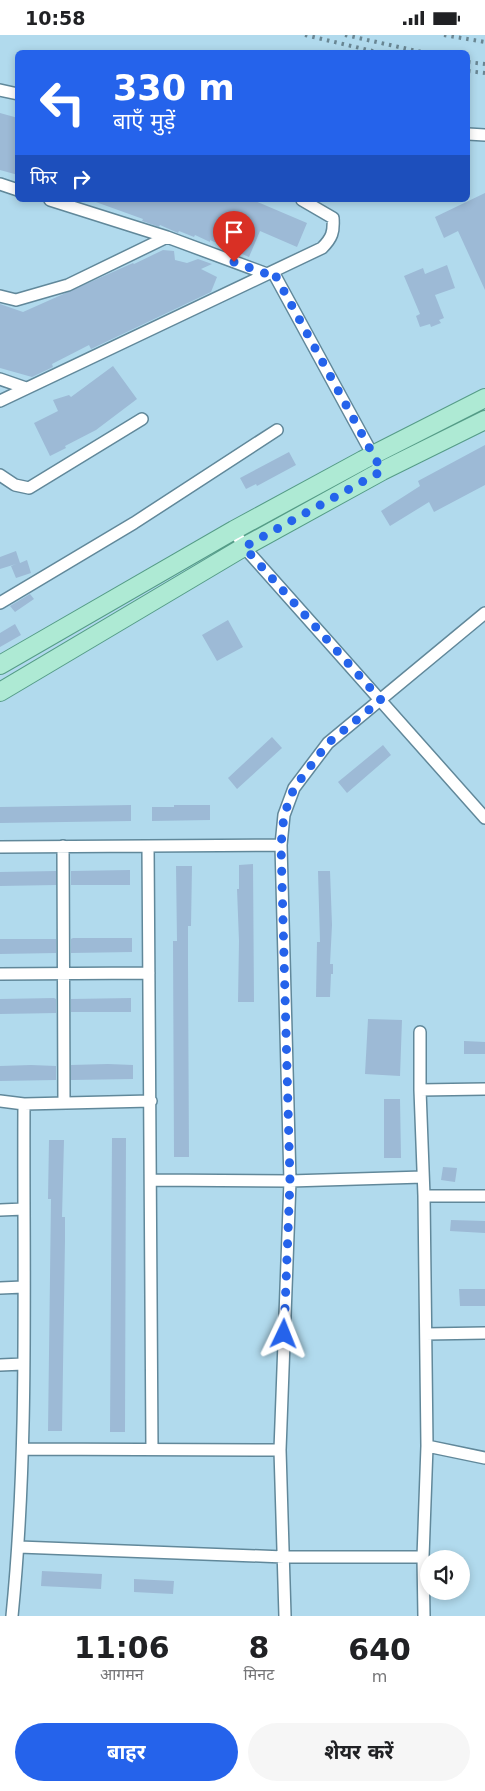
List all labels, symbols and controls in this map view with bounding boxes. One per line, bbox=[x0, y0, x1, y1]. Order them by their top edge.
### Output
text: 10:58 bbox=[25, 7, 85, 29]
text: 330 m bbox=[113, 68, 235, 108]
icon: left bbox=[30, 70, 95, 135]
text: बाएँ मुड़ें bbox=[113, 109, 175, 134]
icon: right bbox=[67, 165, 95, 193]
text: फिर bbox=[30, 166, 57, 188]
pin bbox=[213, 211, 255, 262]
icon: arrive bbox=[220, 218, 248, 246]
position arrow bbox=[257, 1307, 309, 1359]
map controls bbox=[420, 1550, 470, 1600]
button: sound bbox=[420, 1550, 470, 1600]
text: 11:06 bbox=[74, 1630, 170, 1665]
text: 8 bbox=[248, 1630, 269, 1665]
text: 640 bbox=[348, 1632, 411, 1667]
text: आगमन bbox=[100, 1665, 144, 1684]
text: मिनट bbox=[244, 1665, 274, 1684]
text: m bbox=[372, 1667, 387, 1686]
button: बाहर bbox=[15, 1723, 238, 1781]
button: शेयर करें bbox=[248, 1723, 470, 1781]

